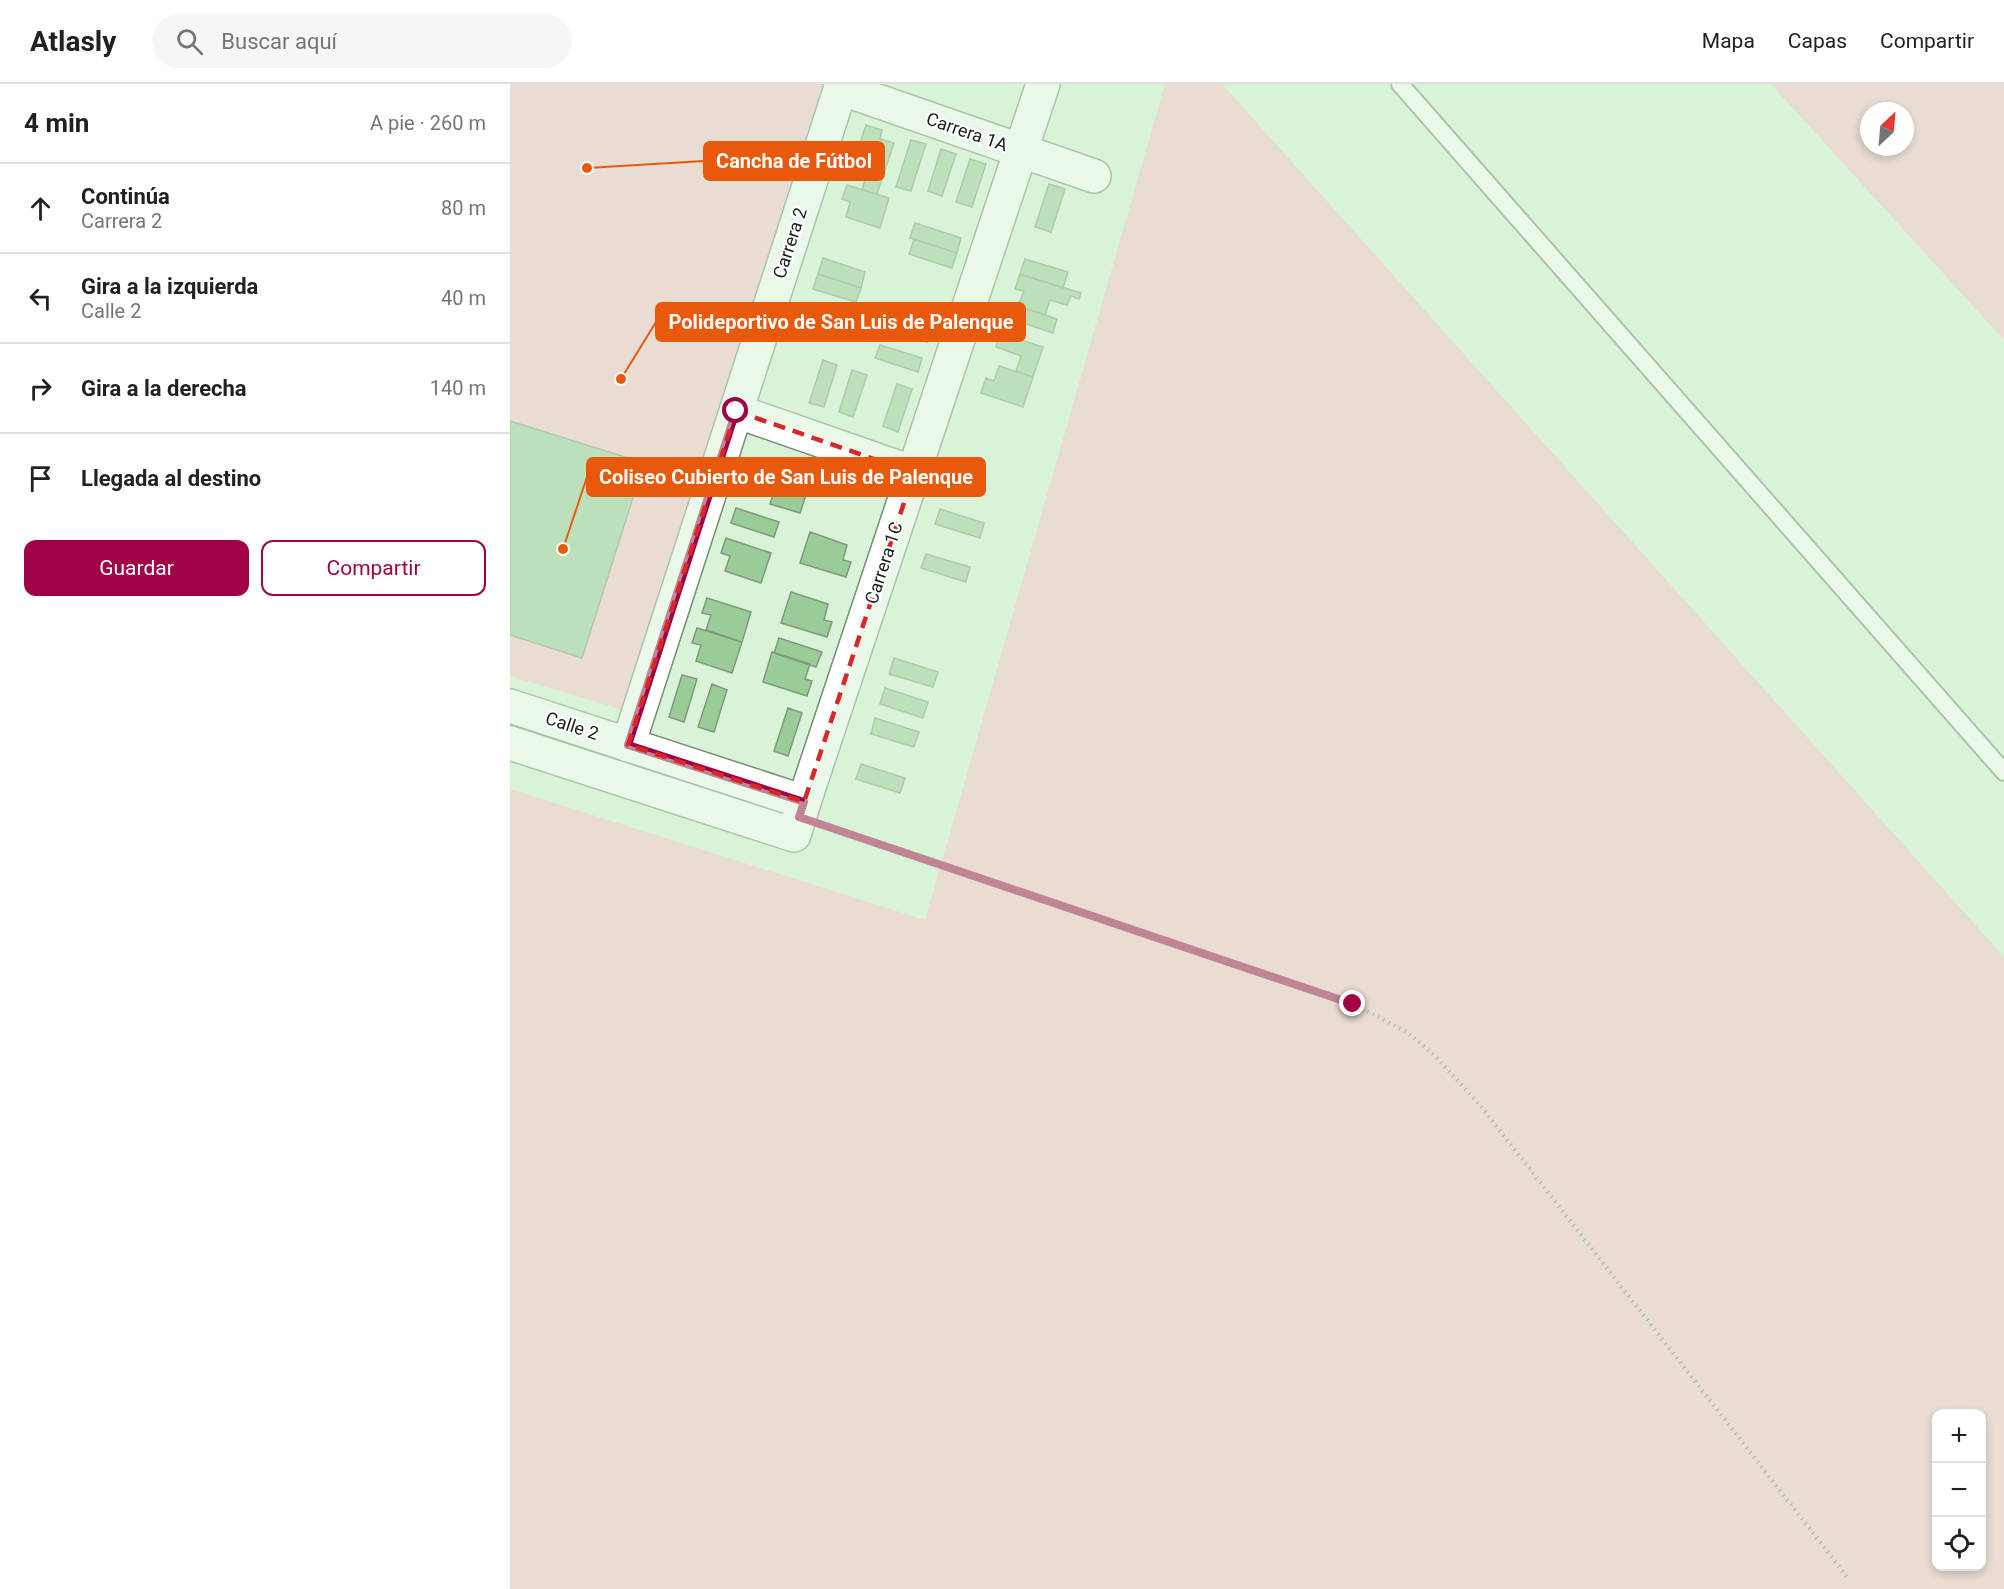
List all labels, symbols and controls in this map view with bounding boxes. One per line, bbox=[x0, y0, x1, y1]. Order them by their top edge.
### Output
search box bbox=[152, 14, 572, 68]
text: Atlasly bbox=[30, 25, 116, 58]
icon: search bbox=[173, 25, 206, 58]
text: Buscar aquí bbox=[221, 29, 337, 54]
text: Mapa bbox=[1702, 29, 1755, 53]
text: Capas bbox=[1788, 29, 1847, 53]
text: Compartir bbox=[1880, 29, 1974, 53]
north arrow bbox=[1860, 102, 1914, 156]
text: 4 min bbox=[24, 108, 89, 138]
street label: Carrera 1A bbox=[924, 108, 1011, 155]
text: A pie · 260 m bbox=[370, 111, 486, 135]
callout: Cancha de Fútbol bbox=[704, 142, 884, 180]
text: Cancha de Fútbol bbox=[716, 149, 872, 173]
text: Continúa bbox=[81, 184, 170, 209]
icon: ahead bbox=[24, 192, 57, 225]
text: 80 m bbox=[441, 196, 486, 220]
street label: Carrera 2 bbox=[768, 205, 811, 281]
text: Carrera 2 bbox=[81, 209, 162, 233]
text: Gira a la izquierda bbox=[81, 274, 258, 299]
icon: left bbox=[24, 282, 57, 315]
text: 40 m bbox=[441, 286, 486, 310]
text: Calle 2 bbox=[81, 299, 141, 323]
callout: Polideportivo de San Luis de Palenque bbox=[656, 303, 1025, 341]
text: Polideportivo de San Luis de Palenque bbox=[668, 310, 1014, 334]
icon: right bbox=[24, 372, 57, 405]
text: Gira a la derecha bbox=[81, 376, 247, 401]
text: 140 m bbox=[430, 376, 486, 400]
route start bbox=[722, 397, 748, 423]
callout: Coliseo Cubierto de San Luis de Palenque bbox=[587, 458, 985, 496]
icon: arrive bbox=[24, 462, 57, 495]
text: Coliseo Cubierto de San Luis de Palenque bbox=[599, 465, 973, 489]
text: Llegada al destino bbox=[81, 466, 261, 491]
street label: Carrera 1C bbox=[860, 519, 907, 606]
button: Guardar bbox=[24, 540, 249, 596]
button: Compartir bbox=[261, 540, 486, 596]
street label: Calle 2 bbox=[543, 707, 601, 744]
route end bbox=[1339, 990, 1365, 1016]
map controls bbox=[1932, 1409, 1986, 1571]
button: + bbox=[1932, 1409, 1986, 1463]
button: − bbox=[1932, 1463, 1986, 1517]
button: locate bbox=[1932, 1517, 1986, 1571]

